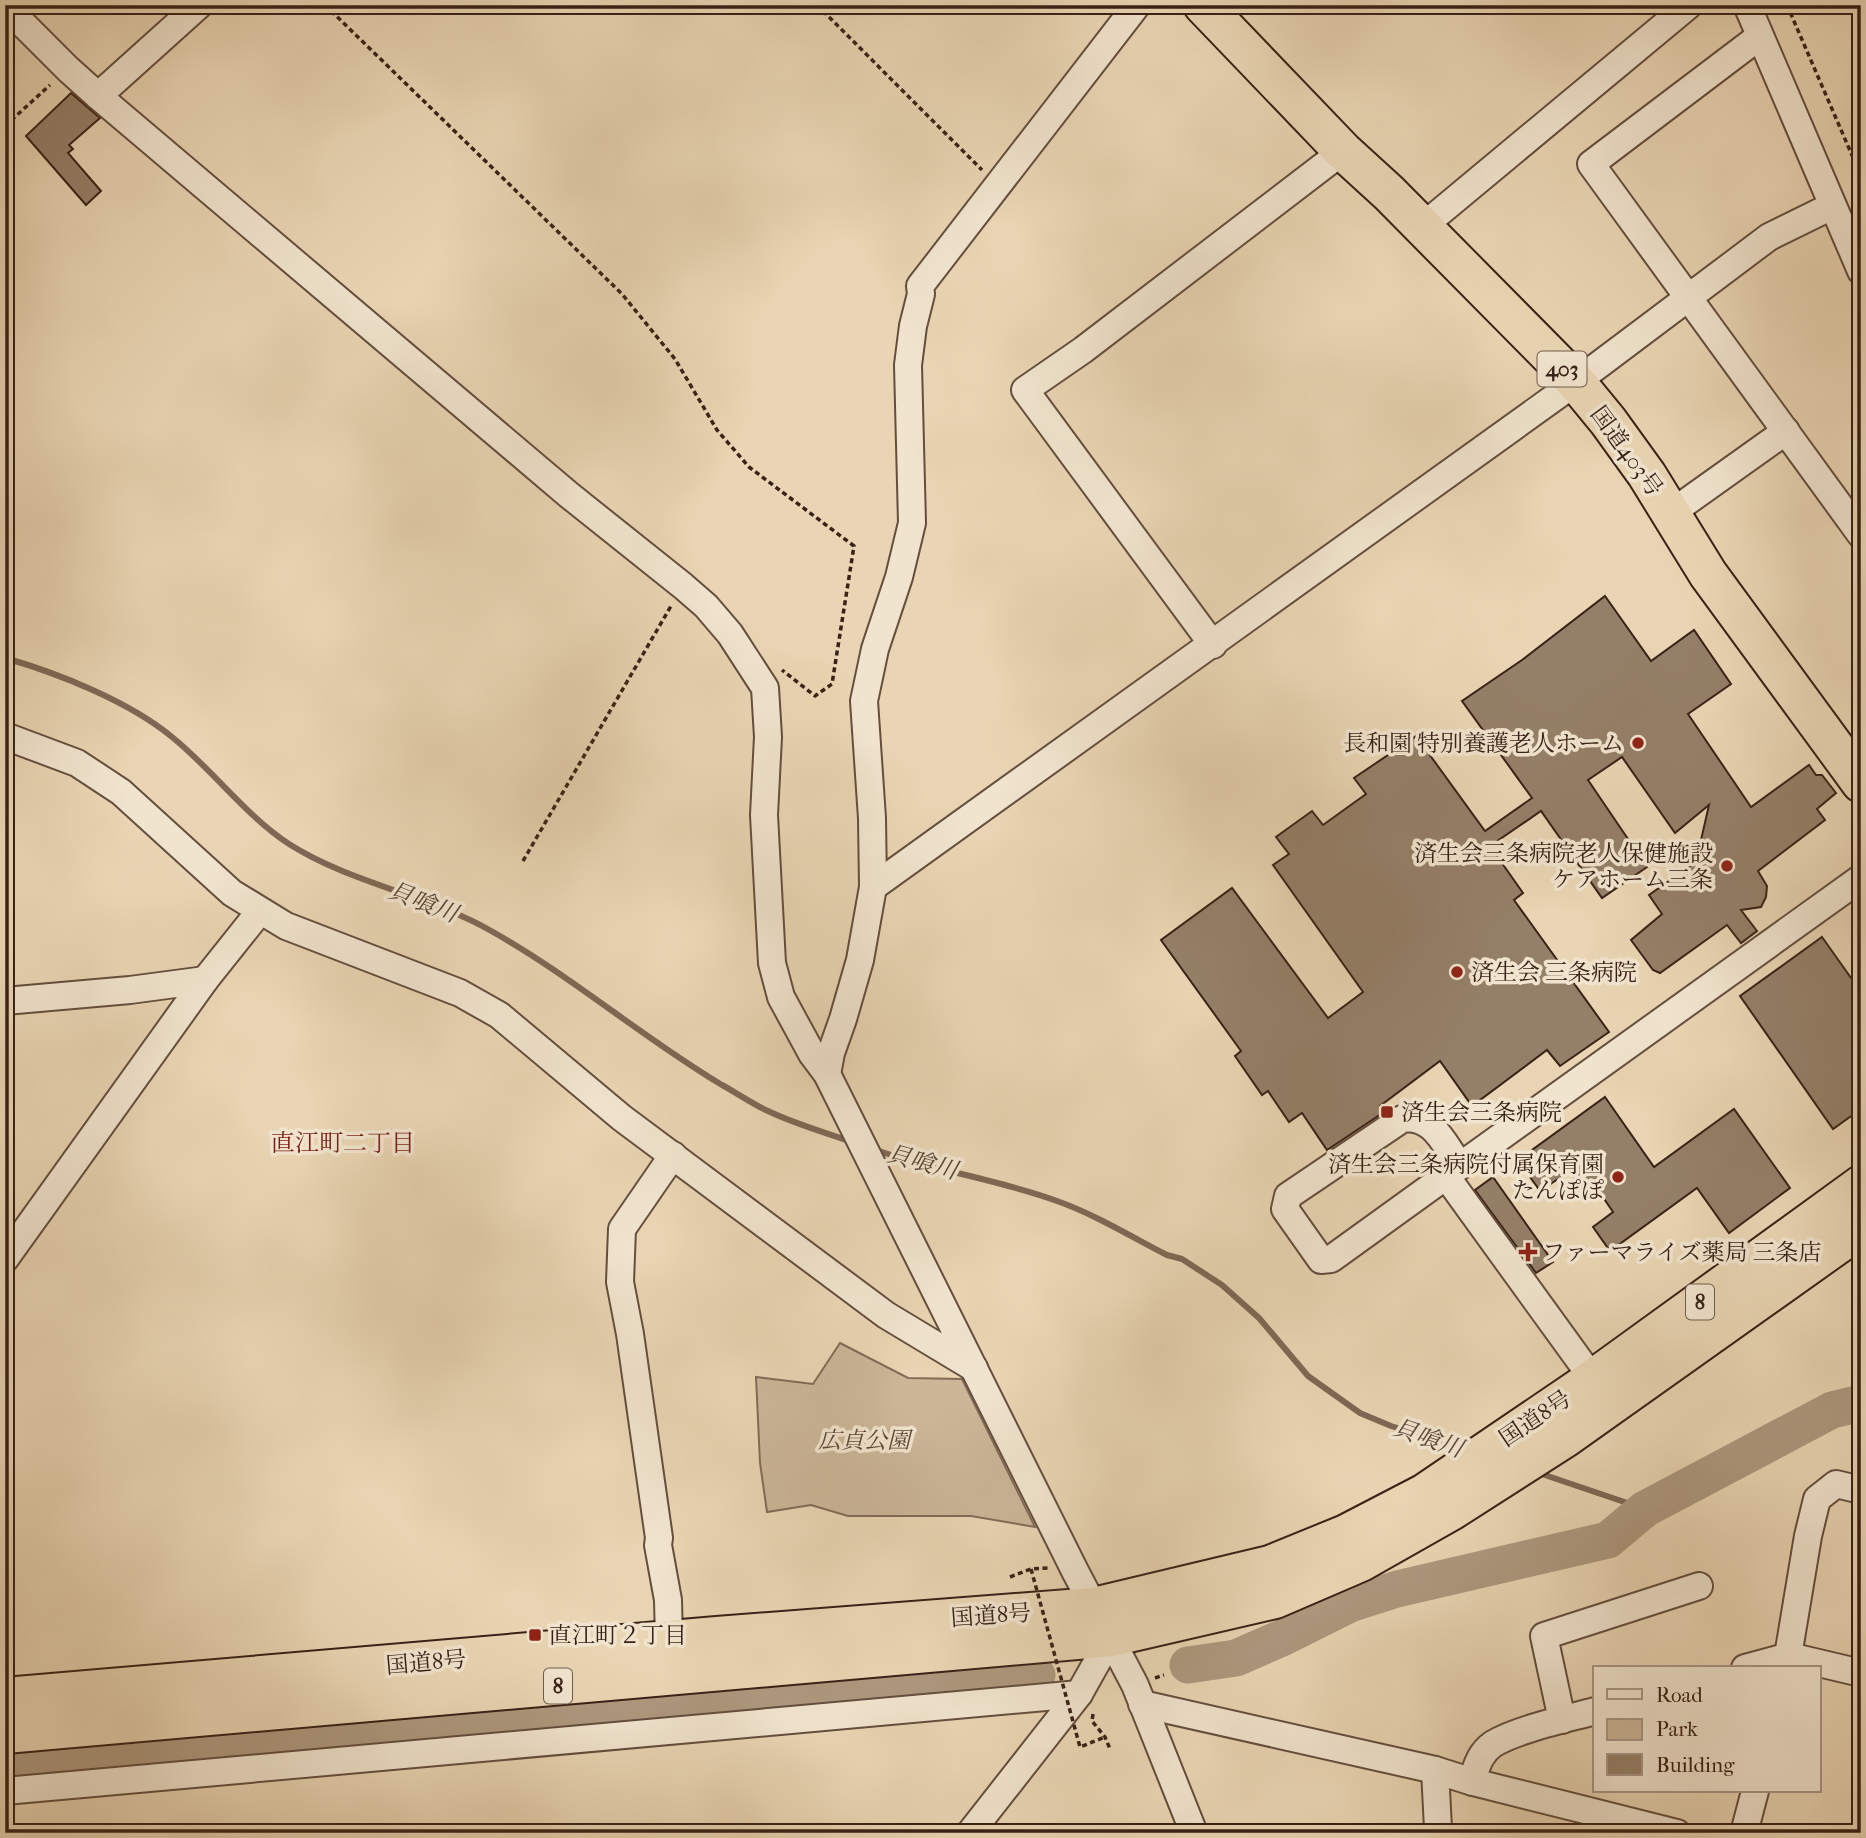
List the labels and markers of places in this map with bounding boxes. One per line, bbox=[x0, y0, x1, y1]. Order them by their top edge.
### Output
place label: 長和園 特別養護老人ホーム bbox=[1343, 730, 1624, 757]
marker: 長和園 特別養護老人ホーム bbox=[1630, 735, 1646, 751]
place label: 済生会三条病院老人保健施設 ケアホーム三条 bbox=[1414, 840, 1713, 893]
marker: 済生会三条病院老人保健施設 ケアホーム三条 bbox=[1719, 858, 1735, 874]
place label: 済生会 三条病院 bbox=[1471, 959, 1637, 986]
marker: 済生会 三条病院 bbox=[1449, 964, 1465, 980]
place label: 済生会三条病院 bbox=[1401, 1099, 1562, 1126]
marker: 済生会三条病院 bbox=[1379, 1104, 1395, 1120]
place label: 済生会三条病院付属保育園 たんぽぽ bbox=[1328, 1151, 1604, 1204]
marker: 済生会三条病院付属保育園 たんぽぽ bbox=[1610, 1169, 1626, 1185]
place label: ファーマライズ薬局 三条店 bbox=[1542, 1239, 1822, 1266]
marker: ファーマライズ薬局 三条店 bbox=[1520, 1244, 1536, 1260]
place label: 直江町２丁目 bbox=[549, 1622, 687, 1649]
marker: 直江町２丁目 bbox=[527, 1627, 543, 1643]

